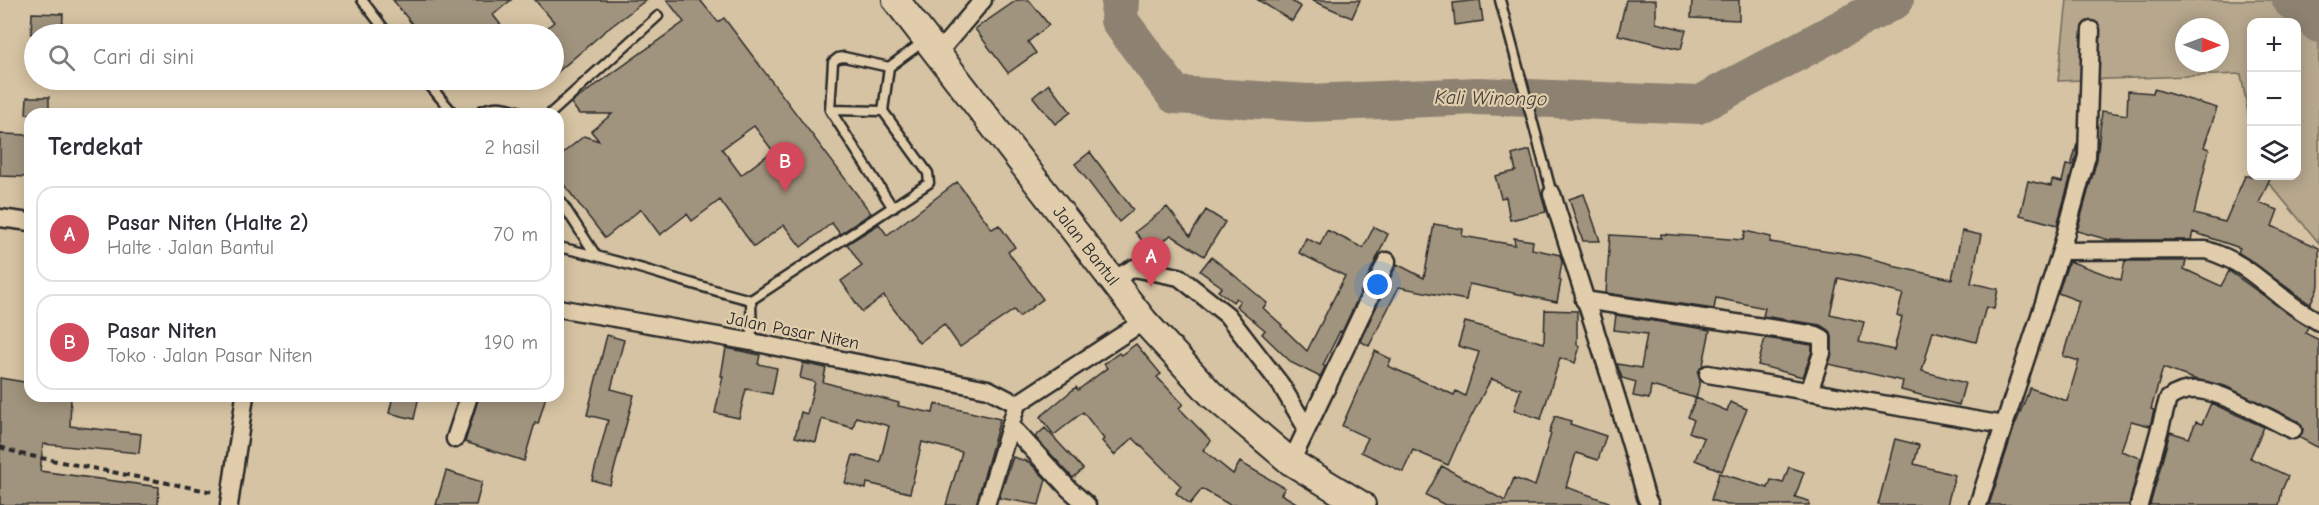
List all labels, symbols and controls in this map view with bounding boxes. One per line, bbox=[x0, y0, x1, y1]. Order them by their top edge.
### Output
north arrow bbox=[2175, 18, 2229, 72]
map controls bbox=[2247, 18, 2301, 180]
button: + bbox=[2247, 18, 2301, 72]
search box bbox=[24, 24, 564, 90]
icon: search bbox=[45, 41, 78, 74]
text: Cari di sini bbox=[93, 44, 194, 70]
button: − bbox=[2247, 72, 2301, 126]
water label: Kali Winongo bbox=[1434, 86, 1548, 110]
button: layers bbox=[2247, 126, 2301, 180]
text: Terdekat bbox=[48, 132, 142, 162]
text: 2 hasil bbox=[485, 136, 540, 159]
pin: B bbox=[766, 142, 804, 192]
street label: Jalan Bantul bbox=[1048, 202, 1124, 290]
text: Pasar Niten (Halte 2) bbox=[107, 210, 309, 236]
text: A bbox=[64, 223, 75, 246]
text: 70 m bbox=[493, 223, 538, 246]
text: Halte · Jalan Bantul bbox=[107, 236, 274, 259]
pin: A bbox=[1132, 238, 1170, 287]
your location bbox=[1363, 270, 1392, 299]
street label: Jalan Pasar Niten bbox=[725, 308, 861, 354]
text: Pasar Niten bbox=[107, 318, 217, 344]
text: B bbox=[63, 331, 76, 354]
text: 190 m bbox=[484, 331, 538, 354]
text: Toko · Jalan Pasar Niten bbox=[107, 344, 313, 367]

